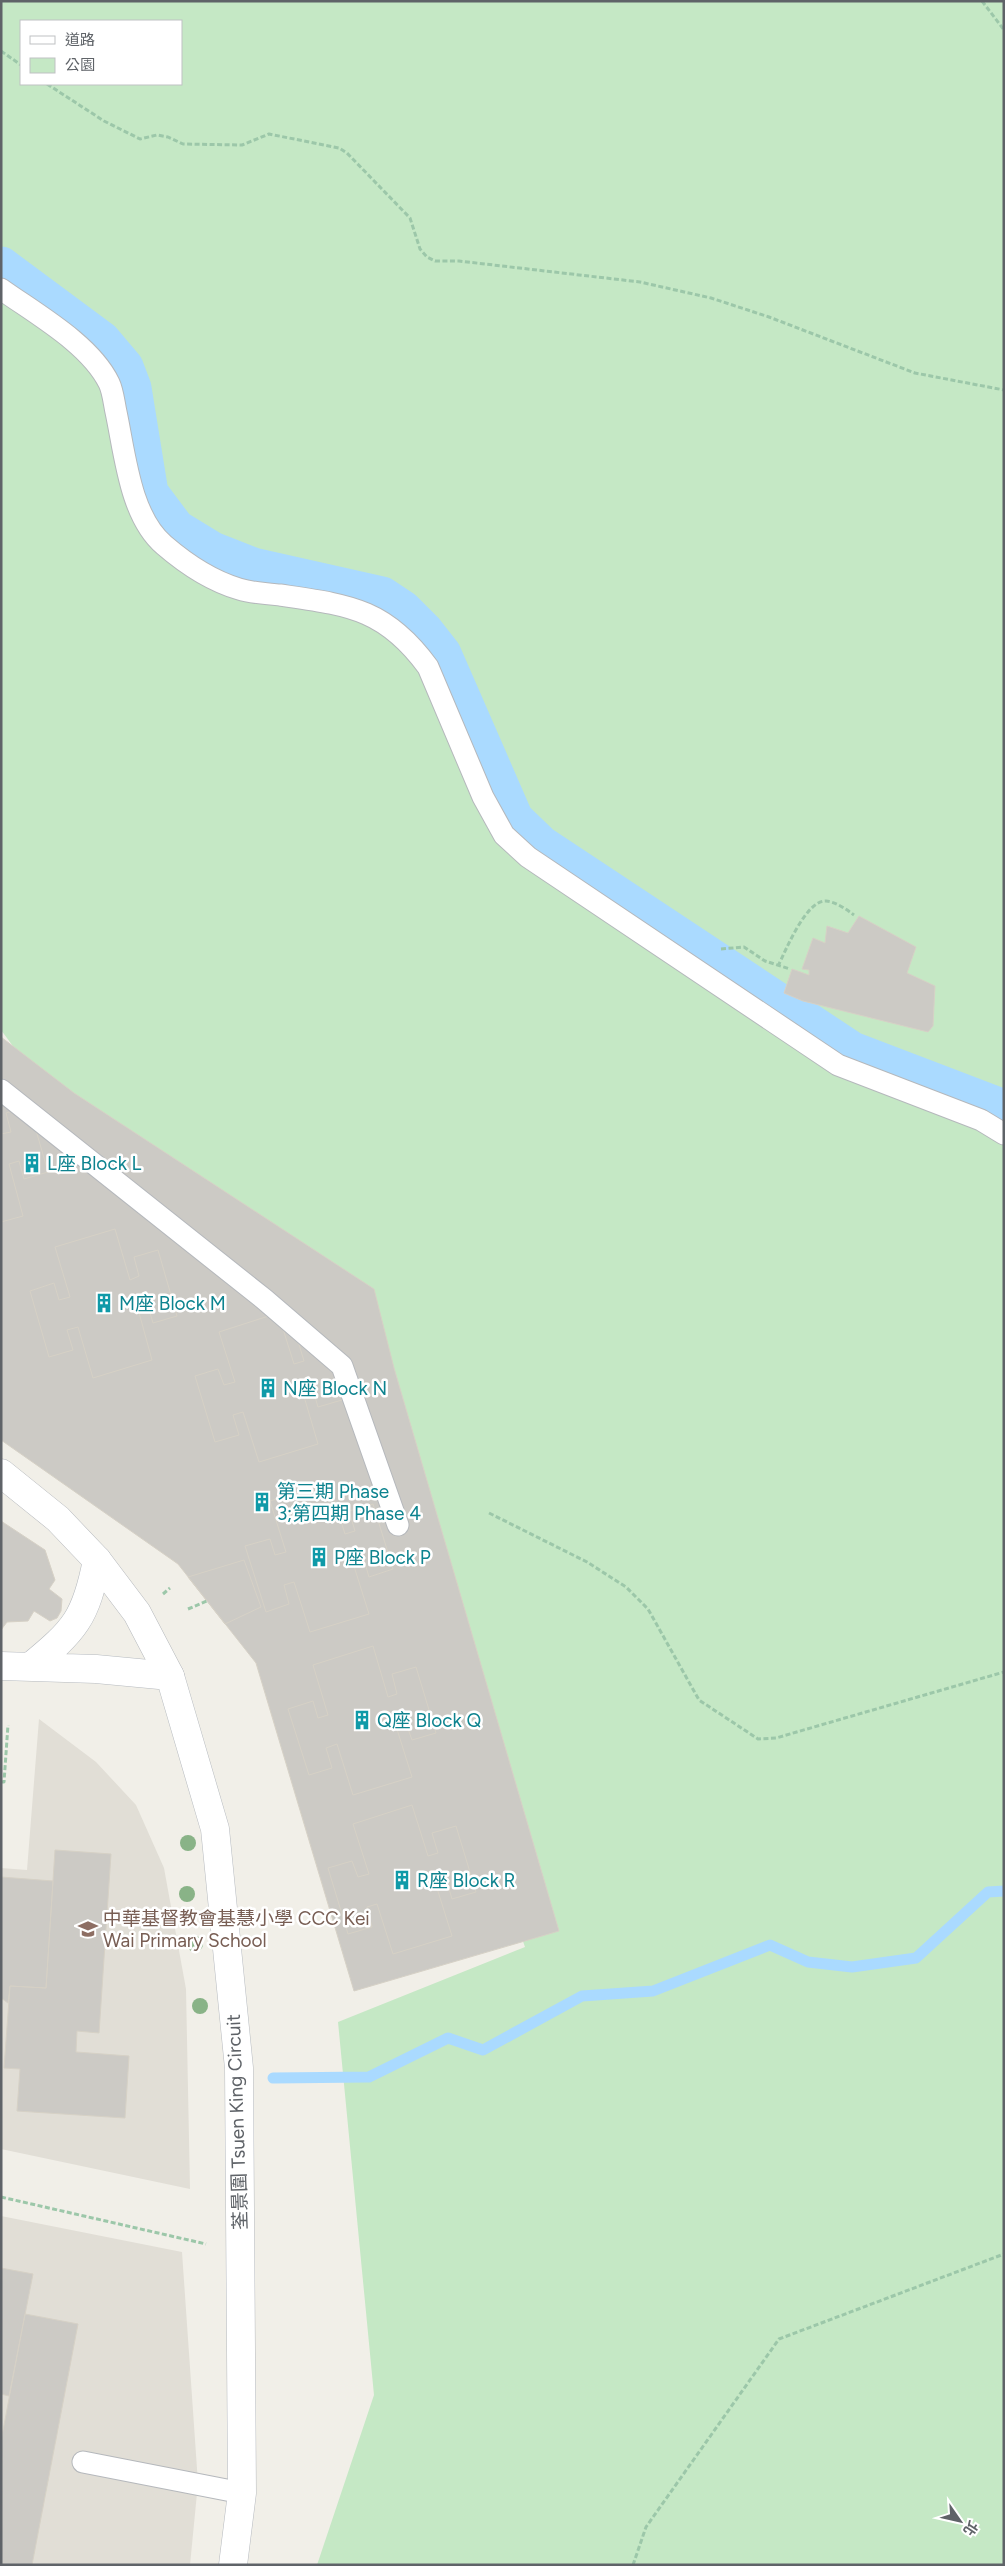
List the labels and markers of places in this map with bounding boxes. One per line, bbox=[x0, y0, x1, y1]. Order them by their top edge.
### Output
building icon: L座 Block L bbox=[21, 1152, 43, 1174]
place label: L座 Block L bbox=[47, 1152, 142, 1175]
building icon: M座 Block M bbox=[93, 1292, 115, 1314]
place label: M座 Block M bbox=[119, 1292, 226, 1315]
building icon: N座 Block N bbox=[257, 1377, 279, 1399]
place label: N座 Block N bbox=[283, 1377, 387, 1400]
place label: 第三期 Phase 3;第四期 Phase 4 bbox=[277, 1480, 421, 1525]
building icon: 第三期 Phase 3;第四期 Phase 4 bbox=[251, 1491, 273, 1513]
building icon: P座 Block P bbox=[308, 1546, 330, 1568]
place label: P座 Block P bbox=[334, 1546, 431, 1569]
building icon: Q座 Block Q bbox=[351, 1709, 373, 1731]
place label: Q座 Block Q bbox=[377, 1709, 481, 1732]
building icon: R座 Block R bbox=[391, 1869, 413, 1891]
place label: R座 Block R bbox=[417, 1869, 516, 1892]
place label: 中華基督教會基慧小學 CCC Kei Wai Primary School bbox=[103, 1907, 370, 1952]
school or university icon: 中華基督教會基慧小學 CCC Kei Wai Primary School bbox=[77, 1918, 99, 1940]

